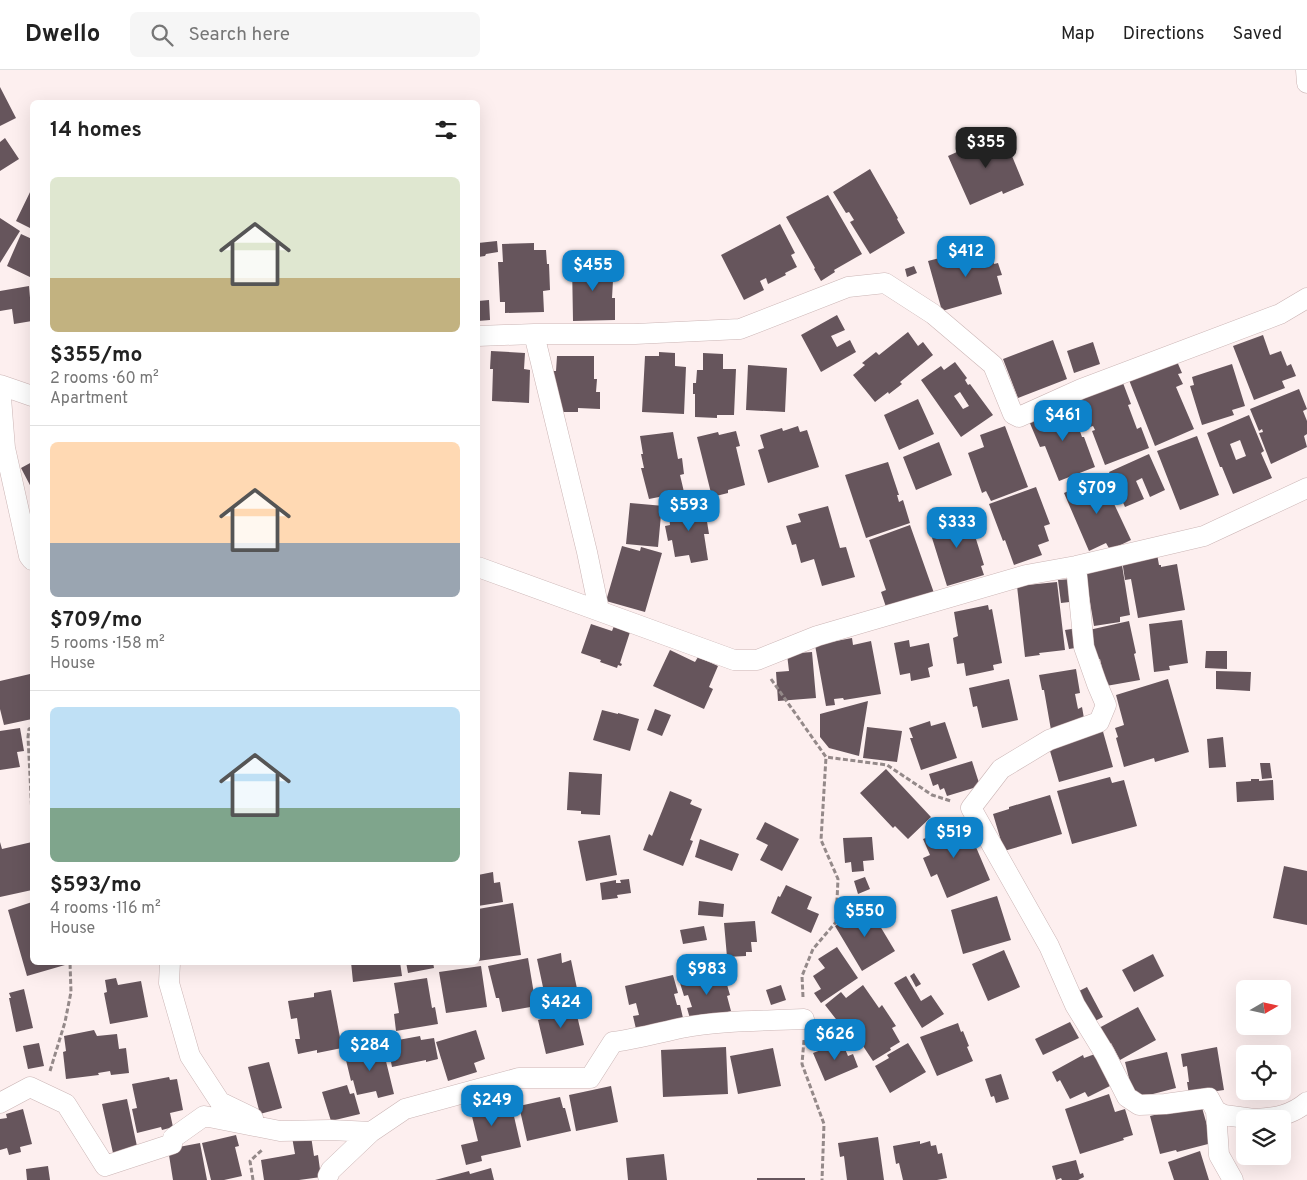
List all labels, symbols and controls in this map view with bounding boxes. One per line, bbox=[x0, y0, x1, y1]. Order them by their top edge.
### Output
search box bbox=[130, 12, 480, 57]
text: Dwello bbox=[25, 20, 100, 50]
icon: search bbox=[148, 21, 176, 49]
text: Search here bbox=[188, 23, 290, 47]
text: Map bbox=[1061, 23, 1095, 46]
text: Directions bbox=[1123, 23, 1205, 46]
text: Saved bbox=[1233, 23, 1282, 46]
icon: filters bbox=[432, 116, 460, 144]
text: 14 homes bbox=[50, 117, 142, 144]
pin: $355 bbox=[956, 126, 1016, 169]
text: $355 bbox=[967, 133, 1005, 153]
icon: home bbox=[210, 209, 300, 299]
pin: $412 bbox=[936, 236, 996, 278]
text: $412 bbox=[948, 242, 984, 262]
pin: $455 bbox=[563, 250, 623, 292]
text: $455 bbox=[573, 256, 613, 276]
text: $355/mo bbox=[50, 342, 142, 369]
text: 2 rooms · 60 m² bbox=[50, 369, 159, 389]
text: Apartment bbox=[50, 389, 128, 409]
pin: $461 bbox=[1033, 400, 1093, 442]
text: $461 bbox=[1045, 406, 1081, 426]
pin: $709 bbox=[1067, 472, 1127, 515]
icon: home bbox=[210, 475, 300, 565]
text: $709 bbox=[1078, 479, 1116, 499]
pin: $593 bbox=[659, 490, 719, 532]
text: $593 bbox=[670, 496, 708, 516]
pin: $333 bbox=[927, 506, 987, 549]
text: $333 bbox=[938, 513, 976, 533]
text: $709/mo bbox=[50, 607, 142, 634]
text: 5 rooms · 158 m² bbox=[50, 634, 165, 654]
text: House bbox=[50, 654, 95, 674]
icon: home bbox=[210, 740, 300, 830]
pin: $519 bbox=[924, 816, 984, 859]
text: $519 bbox=[936, 823, 972, 843]
text: $593/mo bbox=[50, 872, 141, 899]
pin: $550 bbox=[835, 896, 895, 938]
text: 4 rooms · 116 m² bbox=[50, 899, 161, 919]
text: $550 bbox=[845, 902, 885, 922]
text: House bbox=[50, 919, 95, 939]
pin: $983 bbox=[677, 954, 737, 996]
text: $983 bbox=[687, 960, 727, 980]
north arrow bbox=[1236, 980, 1291, 1035]
map controls bbox=[1236, 980, 1291, 1165]
pin: $424 bbox=[531, 986, 591, 1029]
text: $424 bbox=[541, 993, 581, 1013]
pin: $626 bbox=[805, 1018, 865, 1061]
text: $626 bbox=[815, 1025, 855, 1045]
pin: $284 bbox=[340, 1030, 400, 1072]
text: $284 bbox=[350, 1036, 390, 1056]
button: locate bbox=[1236, 1045, 1291, 1100]
pin: $249 bbox=[462, 1084, 522, 1127]
text: $249 bbox=[472, 1091, 512, 1111]
button: layers bbox=[1236, 1110, 1291, 1165]

